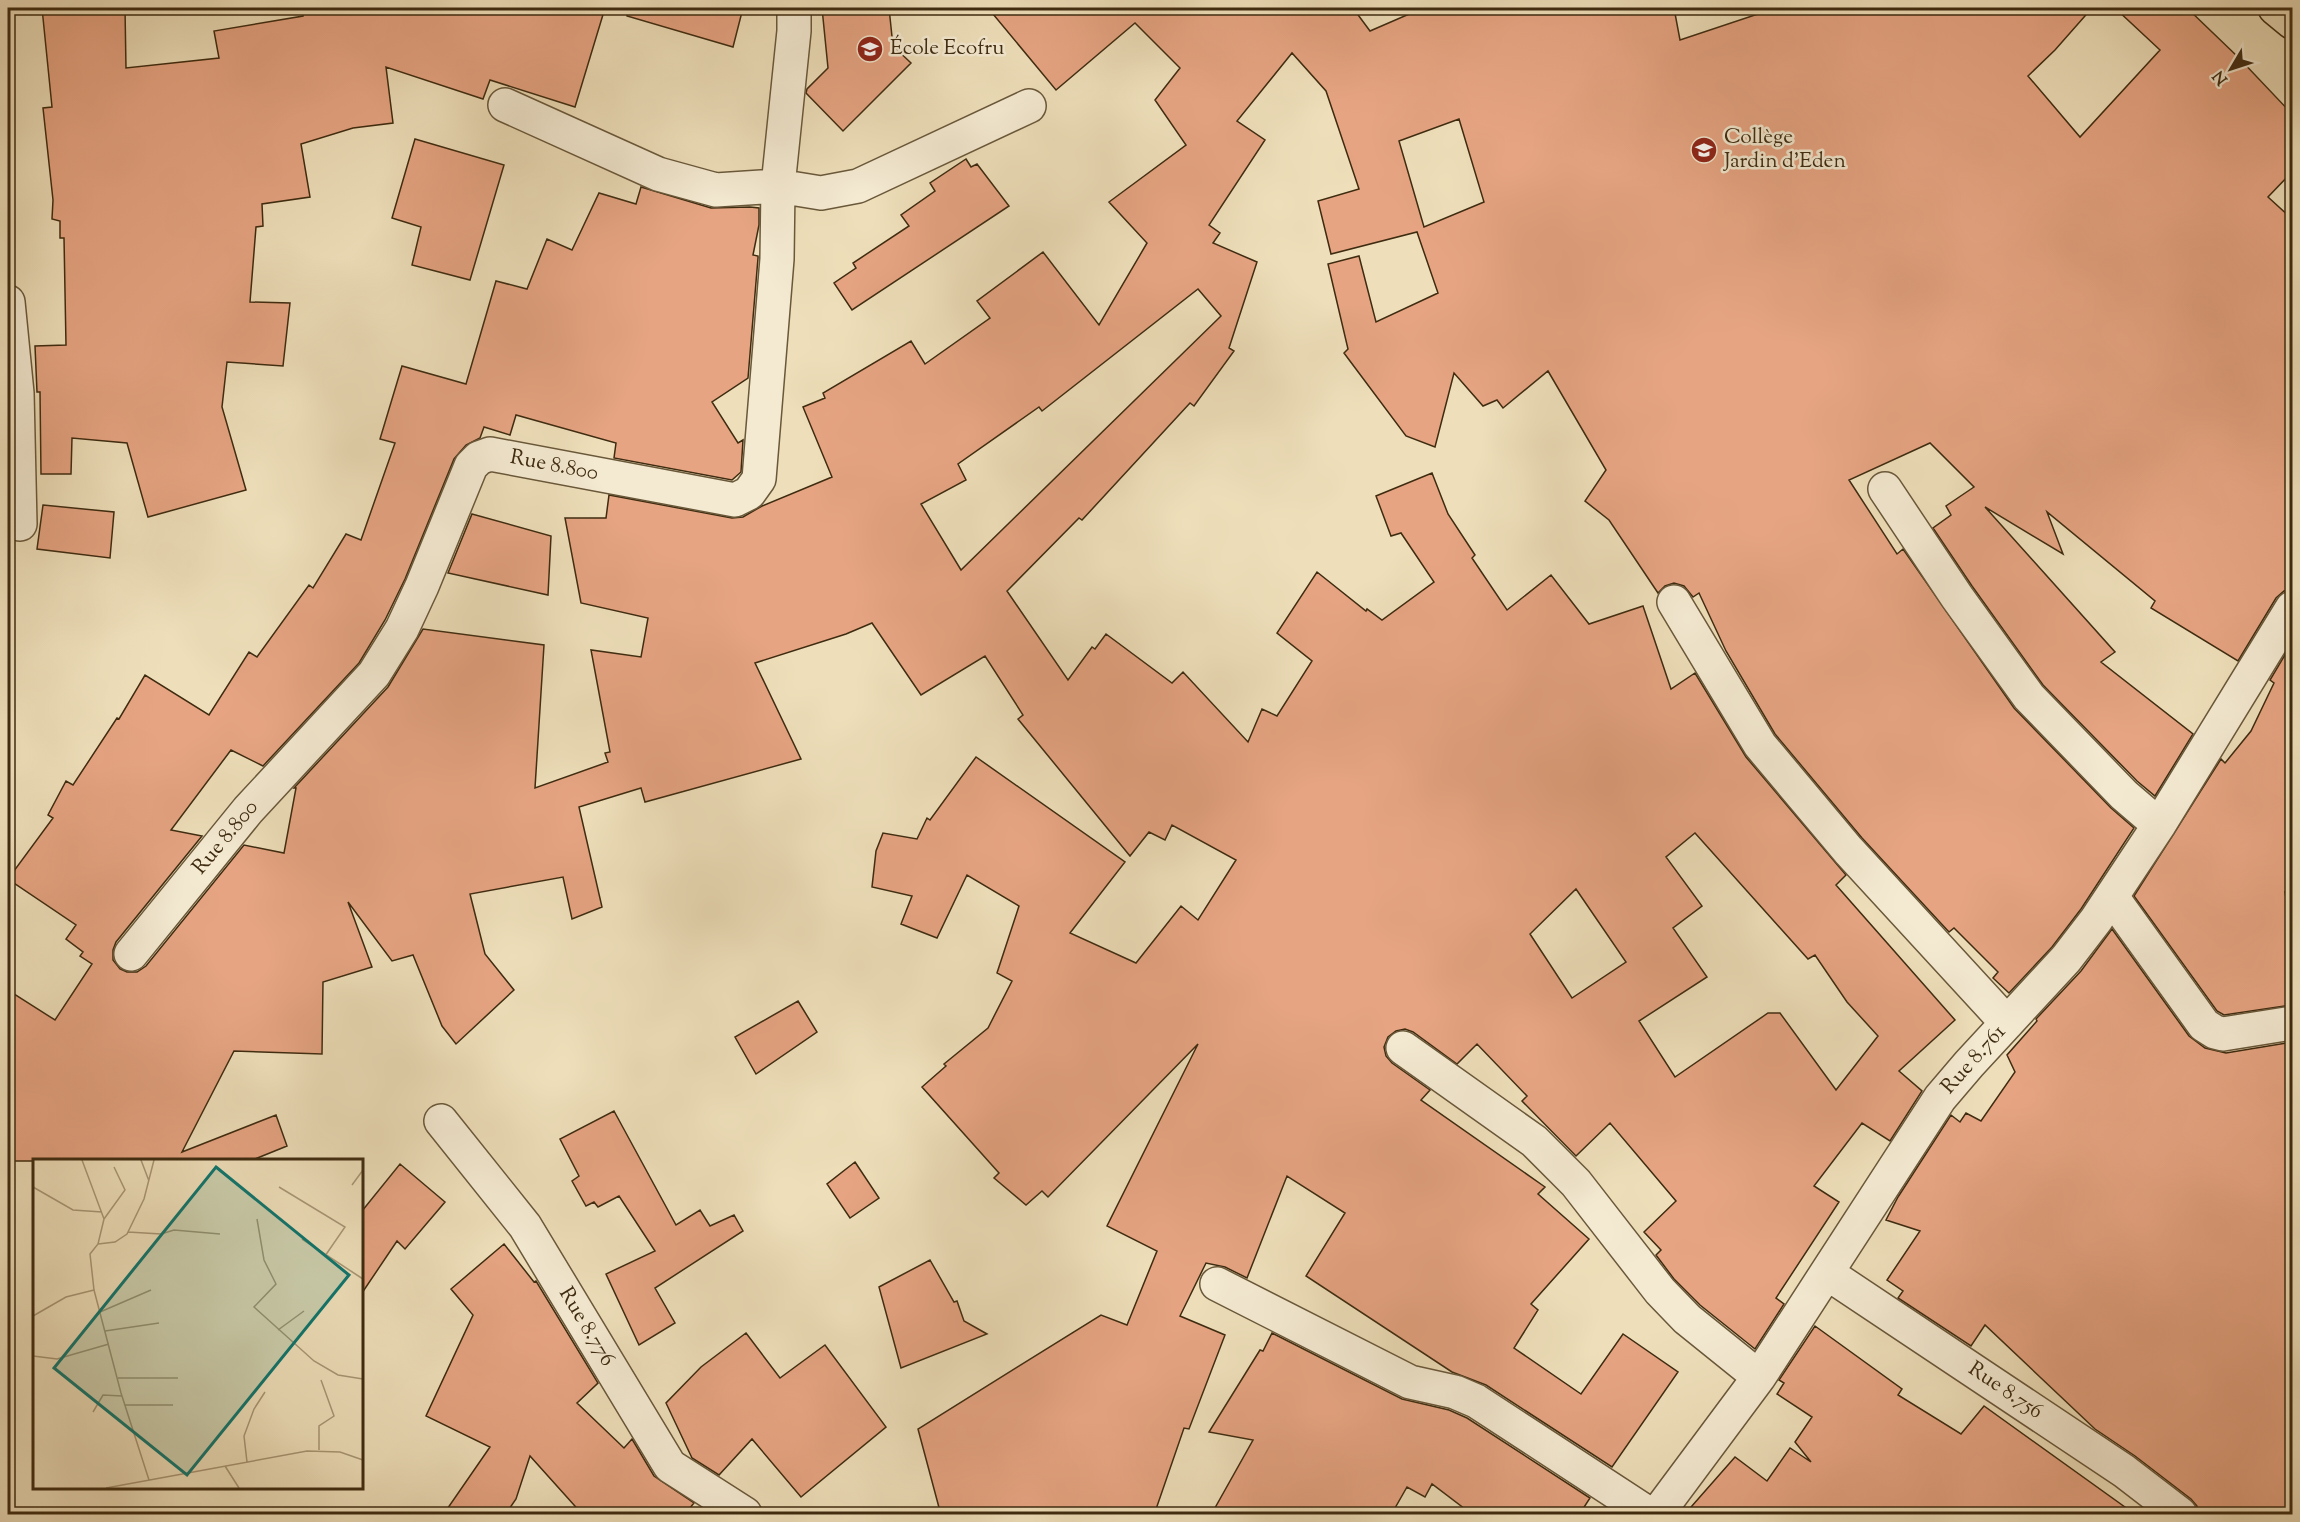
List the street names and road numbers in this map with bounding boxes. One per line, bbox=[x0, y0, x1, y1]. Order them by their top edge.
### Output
street label: Rue 8.800 bbox=[507, 443, 601, 489]
street label: Rue 8.800 bbox=[186, 794, 266, 882]
street label: Rue 8.761 bbox=[1935, 1019, 2013, 1101]
street label: Rue 8.776 bbox=[551, 1282, 621, 1372]
street label: Rue 8.756 bbox=[1962, 1355, 2048, 1427]

